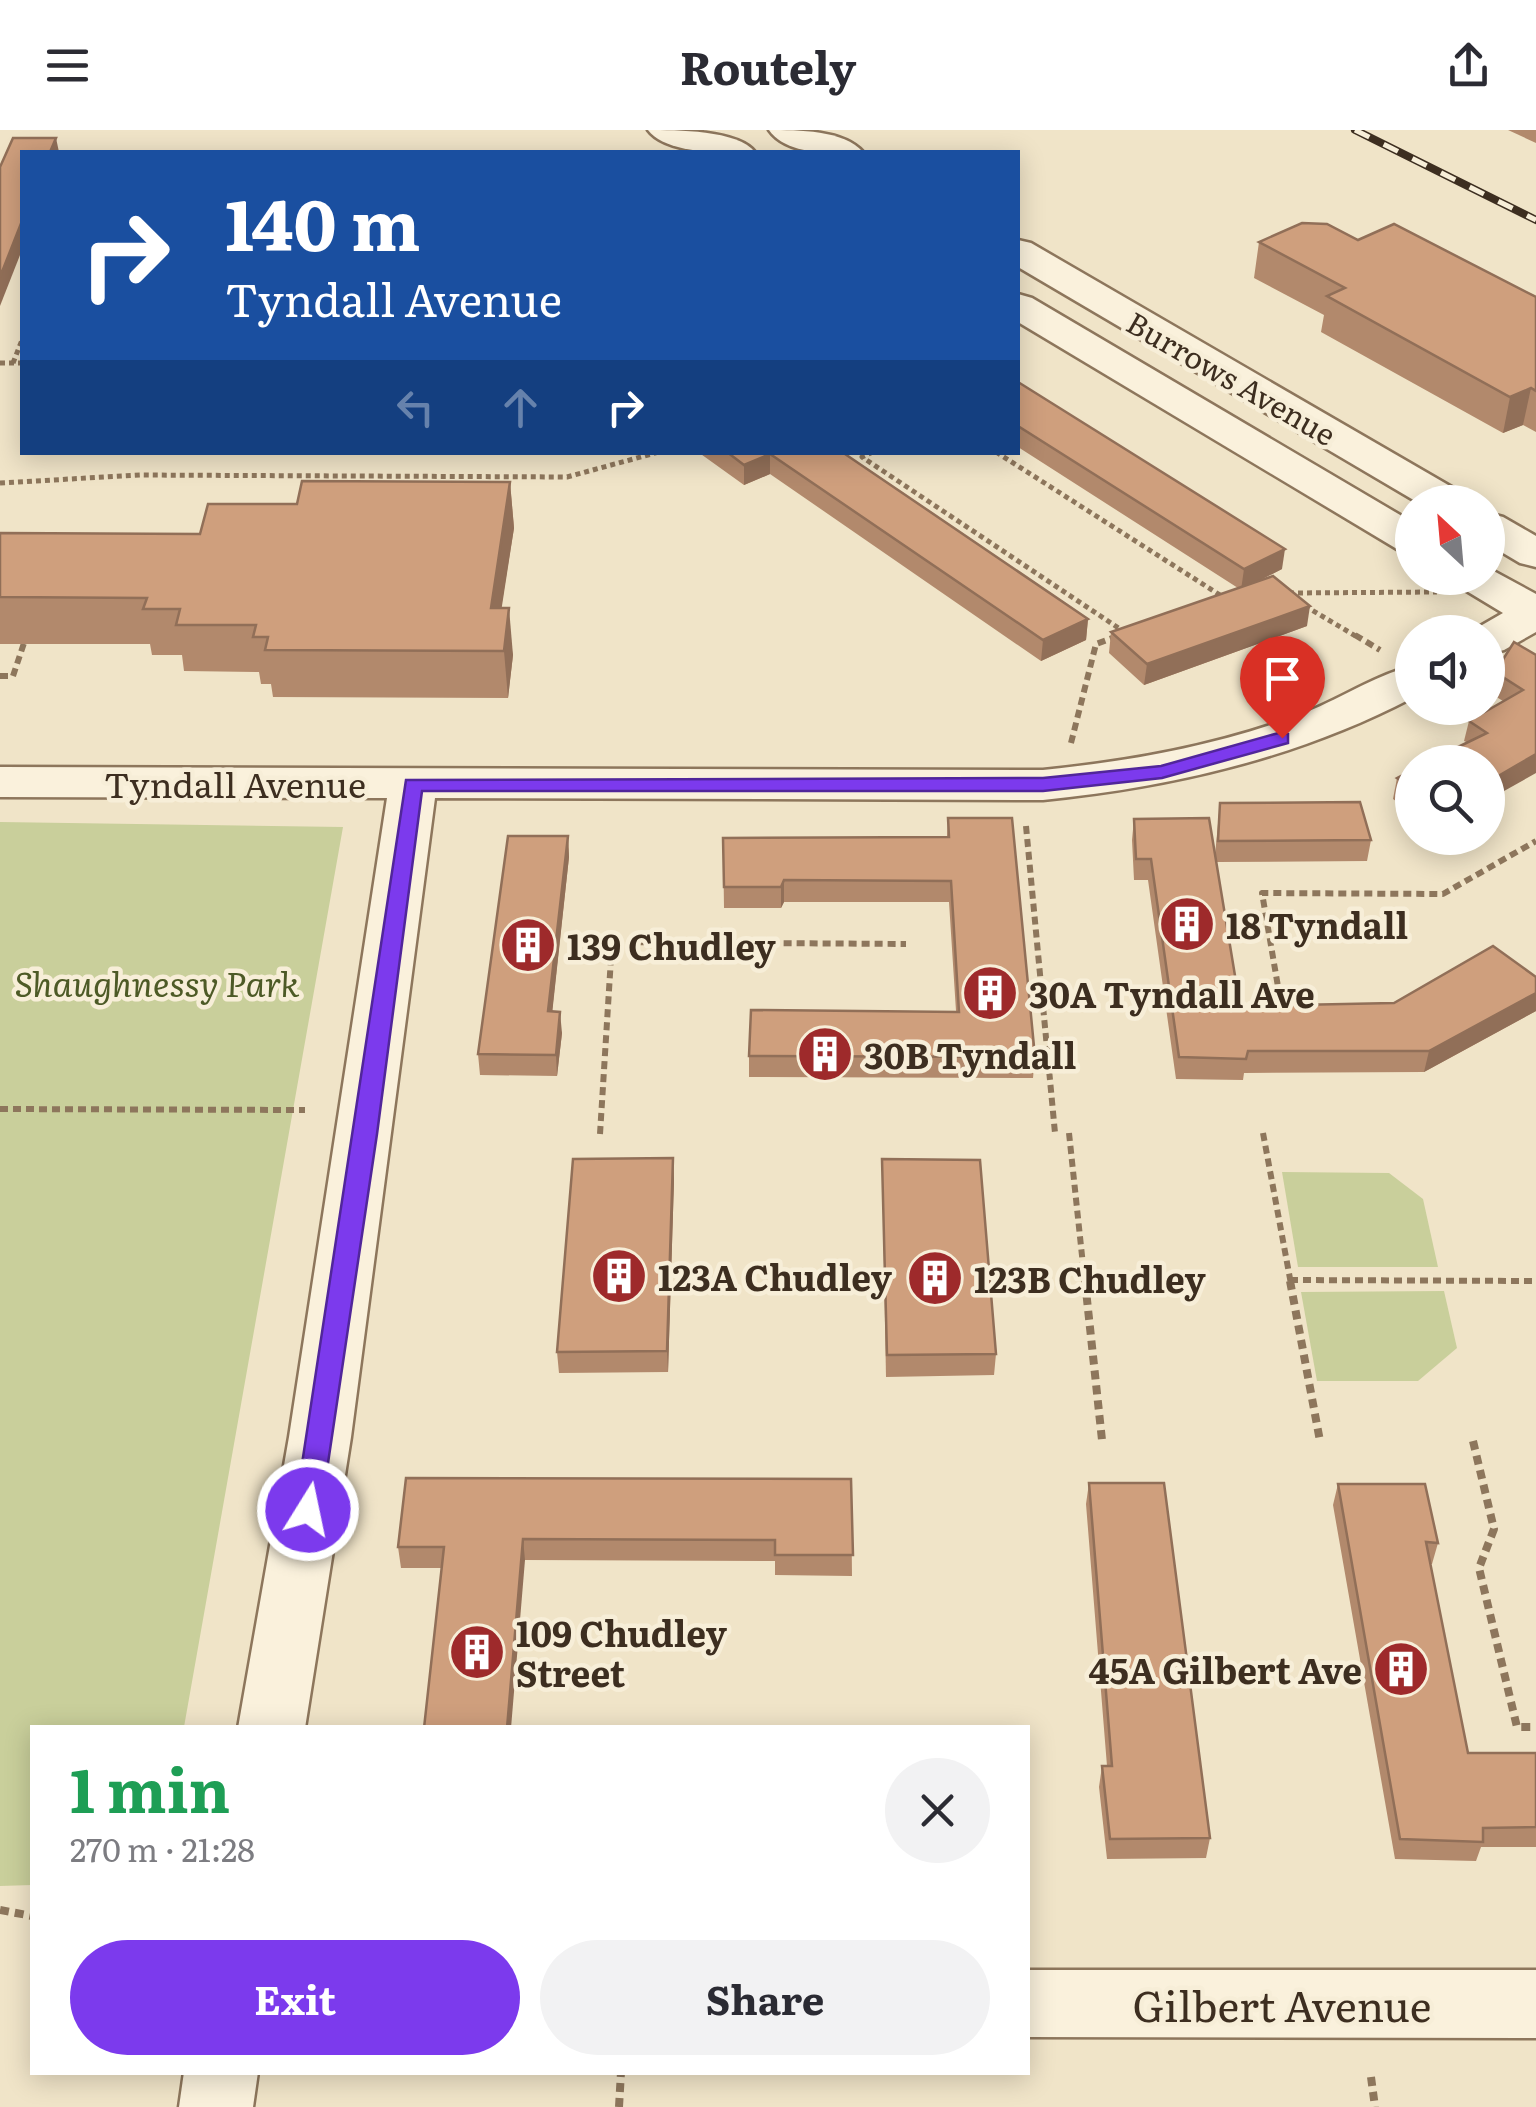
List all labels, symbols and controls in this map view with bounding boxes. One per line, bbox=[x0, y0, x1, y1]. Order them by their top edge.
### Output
text: Routely bbox=[680, 32, 856, 99]
icon: menu bbox=[40, 38, 95, 93]
icon: share bbox=[1441, 38, 1496, 93]
text: 140 m bbox=[225, 169, 420, 273]
icon: right bbox=[60, 190, 190, 320]
text: Tyndall Avenue bbox=[225, 264, 562, 331]
street label: Burrows Avenue bbox=[1119, 299, 1345, 455]
icon: left bbox=[388, 380, 443, 435]
icon: ahead bbox=[493, 380, 548, 435]
icon: right bbox=[598, 380, 653, 435]
north arrow bbox=[1395, 485, 1505, 595]
map controls bbox=[1395, 485, 1505, 855]
button: sound bbox=[1395, 615, 1505, 725]
pin bbox=[1240, 636, 1325, 739]
icon: arrive bbox=[1255, 651, 1310, 706]
button: search bbox=[1395, 745, 1505, 855]
street label: Tyndall Avenue bbox=[104, 757, 366, 809]
building icon: 18 Tyndall bbox=[1157, 894, 1217, 954]
place label: 18 Tyndall bbox=[1226, 898, 1408, 950]
building icon: 139 Chudley bbox=[498, 915, 558, 975]
place label: 139 Chudley bbox=[567, 919, 776, 971]
park label: Shaughnessy Park bbox=[14, 956, 300, 1008]
building icon: 30A Tyndall Ave bbox=[960, 963, 1020, 1023]
place label: 30A Tyndall Ave bbox=[1029, 967, 1315, 1019]
building icon: 30B Tyndall bbox=[795, 1024, 855, 1084]
place label: 30B Tyndall bbox=[864, 1028, 1076, 1080]
building icon: 123A Chudley bbox=[589, 1246, 649, 1306]
building icon: 123B Chudley bbox=[905, 1248, 965, 1308]
place label: 123A Chudley bbox=[658, 1250, 893, 1302]
place label: 123B Chudley bbox=[974, 1252, 1206, 1304]
position arrow bbox=[256, 1458, 360, 1562]
place label: 109 Chudley Street bbox=[516, 1606, 727, 1698]
building icon: 109 Chudley Street bbox=[447, 1622, 507, 1682]
building icon: 45A Gilbert Ave bbox=[1371, 1639, 1431, 1699]
place label: 45A Gilbert Ave bbox=[1089, 1643, 1362, 1695]
text: 1 min bbox=[70, 1742, 230, 1831]
button: close bbox=[885, 1758, 990, 1863]
text: 270 m · 21:28 bbox=[70, 1824, 255, 1872]
button: Exit bbox=[70, 1940, 520, 2055]
button: Share bbox=[540, 1940, 990, 2055]
street label: Gilbert Avenue bbox=[1132, 1973, 1432, 2035]

